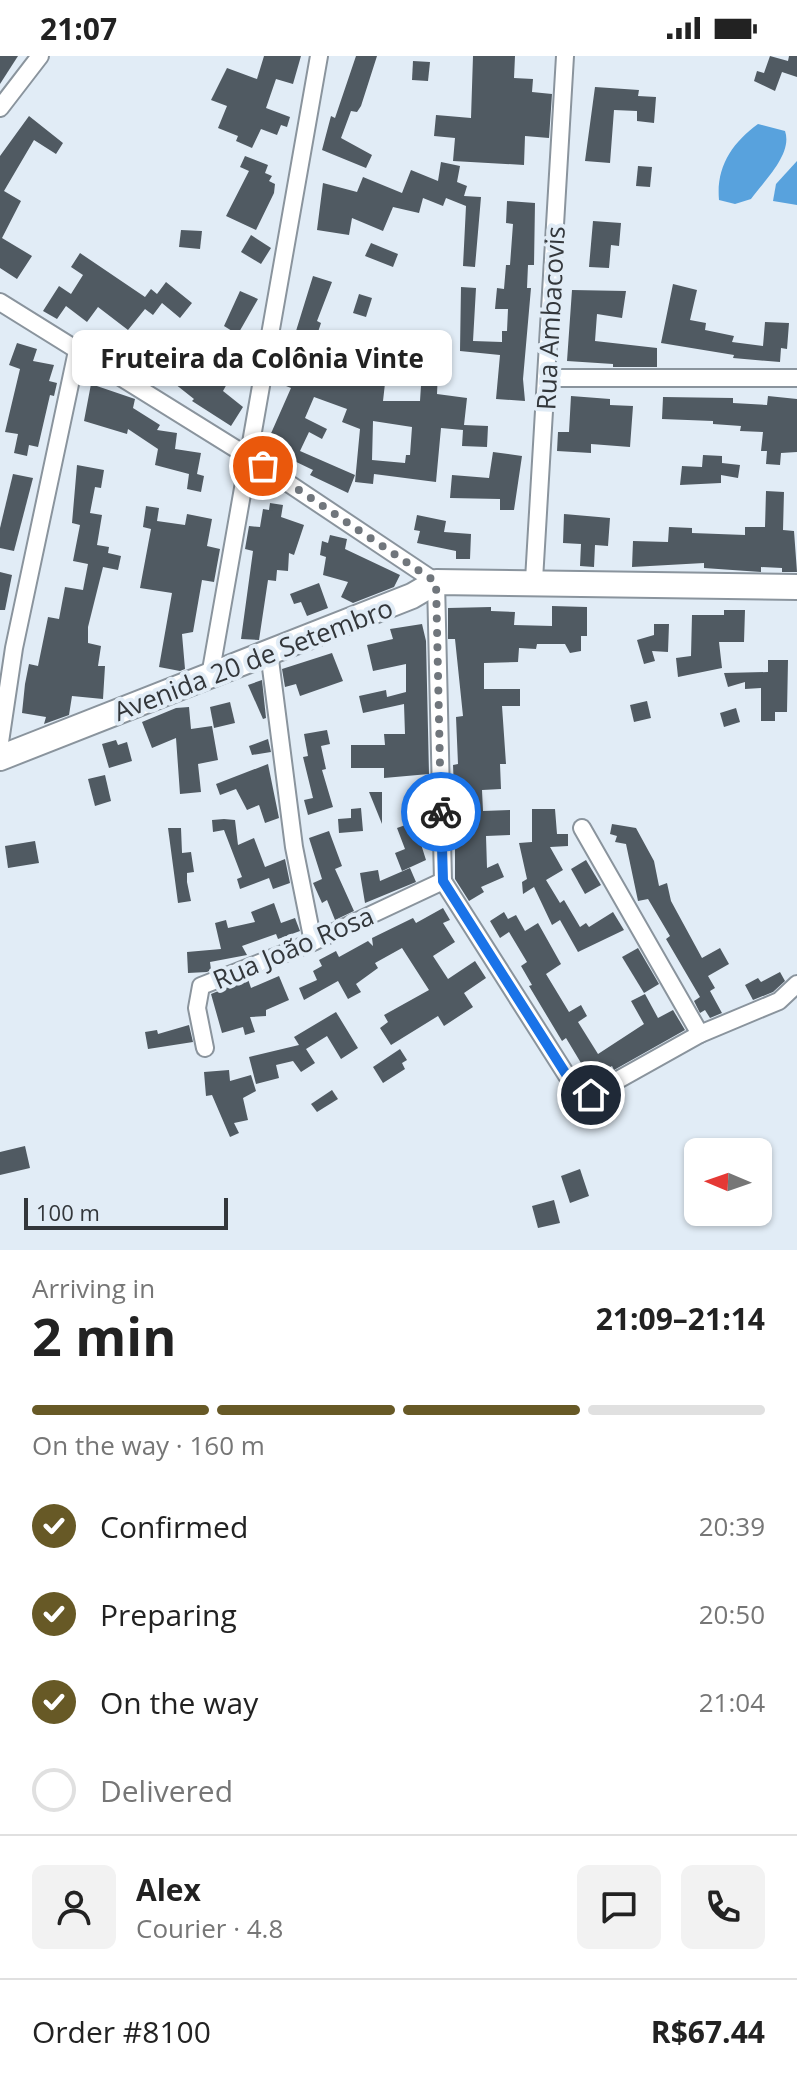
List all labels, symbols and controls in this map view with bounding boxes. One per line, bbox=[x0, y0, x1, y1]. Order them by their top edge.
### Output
text: 21:07 bbox=[40, 8, 117, 49]
street label: Rua Ambacovis bbox=[527, 225, 573, 411]
callout: Fruteira da Colônia Vinte bbox=[73, 330, 453, 386]
text: Fruteira da Colônia Vinte bbox=[100, 340, 424, 376]
pin bbox=[229, 432, 297, 500]
icon: bag bbox=[241, 444, 285, 488]
street label: Avenida 20 de Setembro bbox=[108, 589, 398, 729]
courier bbox=[401, 772, 481, 852]
icon: bike bbox=[419, 790, 463, 834]
street label: Rua João Rosa bbox=[207, 897, 379, 997]
pin bbox=[557, 1061, 625, 1129]
icon: home bbox=[569, 1073, 613, 1117]
north arrow bbox=[684, 1138, 772, 1226]
map controls bbox=[684, 1138, 772, 1226]
scale bar bbox=[24, 1194, 228, 1230]
text: 100 m bbox=[36, 1197, 100, 1227]
text: Arriving in bbox=[32, 1270, 155, 1306]
text: 21:09–21:14 bbox=[596, 1298, 765, 1339]
text: 2 min bbox=[32, 1300, 176, 1371]
text: On the way · 160 m bbox=[32, 1427, 265, 1463]
icon: check bbox=[32, 1504, 76, 1548]
text: Confirmed bbox=[100, 1506, 248, 1547]
text: 20:39 bbox=[699, 1508, 765, 1544]
icon: check bbox=[32, 1592, 76, 1636]
text: Preparing bbox=[100, 1594, 237, 1635]
text: 20:50 bbox=[699, 1596, 765, 1632]
icon: check bbox=[32, 1680, 76, 1724]
text: On the way bbox=[100, 1682, 258, 1723]
text: 21:04 bbox=[699, 1684, 765, 1720]
text: Delivered bbox=[100, 1770, 233, 1811]
button: person bbox=[32, 1865, 116, 1949]
button: chat bbox=[577, 1865, 661, 1949]
button: phone bbox=[681, 1865, 765, 1949]
text: Alex bbox=[136, 1869, 201, 1910]
text: Courier · 4.8 bbox=[136, 1910, 283, 1946]
text: Order #8100 bbox=[32, 2011, 211, 2052]
text: R$67.44 bbox=[651, 2011, 765, 2052]

